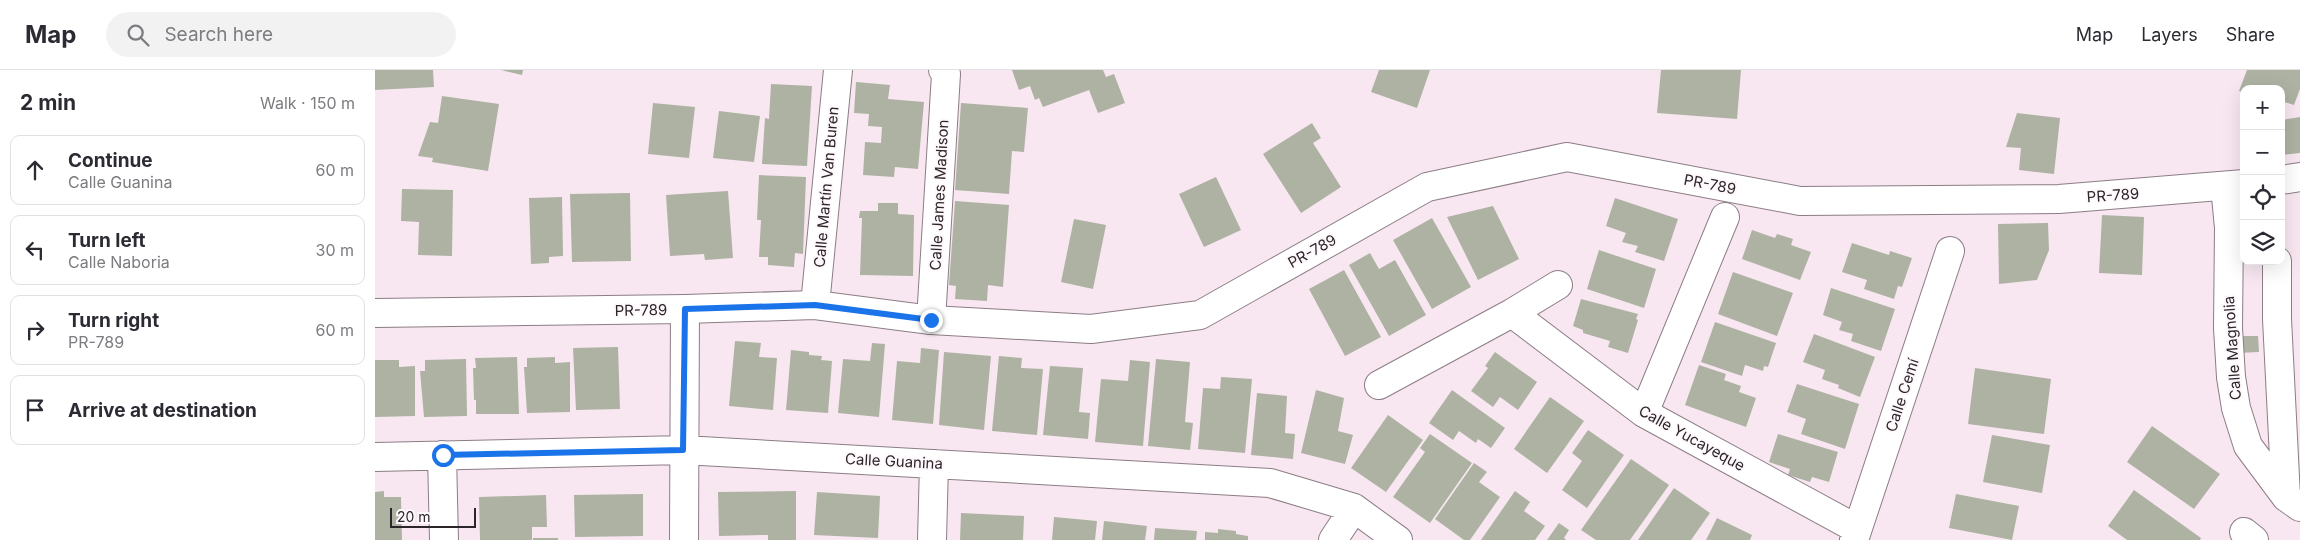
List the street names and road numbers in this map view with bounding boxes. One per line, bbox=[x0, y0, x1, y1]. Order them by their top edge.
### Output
street label: Calle Martín Van Buren bbox=[809, 106, 843, 268]
street label: Calle James Madison bbox=[926, 119, 952, 271]
street label: PR-789 bbox=[1682, 170, 1738, 198]
street label: PR-789 bbox=[2086, 184, 2140, 206]
street label: PR-789 bbox=[1284, 230, 1340, 272]
street label: Calle Magnolia bbox=[2219, 295, 2245, 401]
street label: PR-789 bbox=[615, 300, 667, 320]
street label: Calle Cemí bbox=[1881, 356, 1923, 434]
street label: Calle Yucayeque bbox=[1635, 401, 1749, 475]
street label: Calle Guanina bbox=[845, 449, 943, 473]

